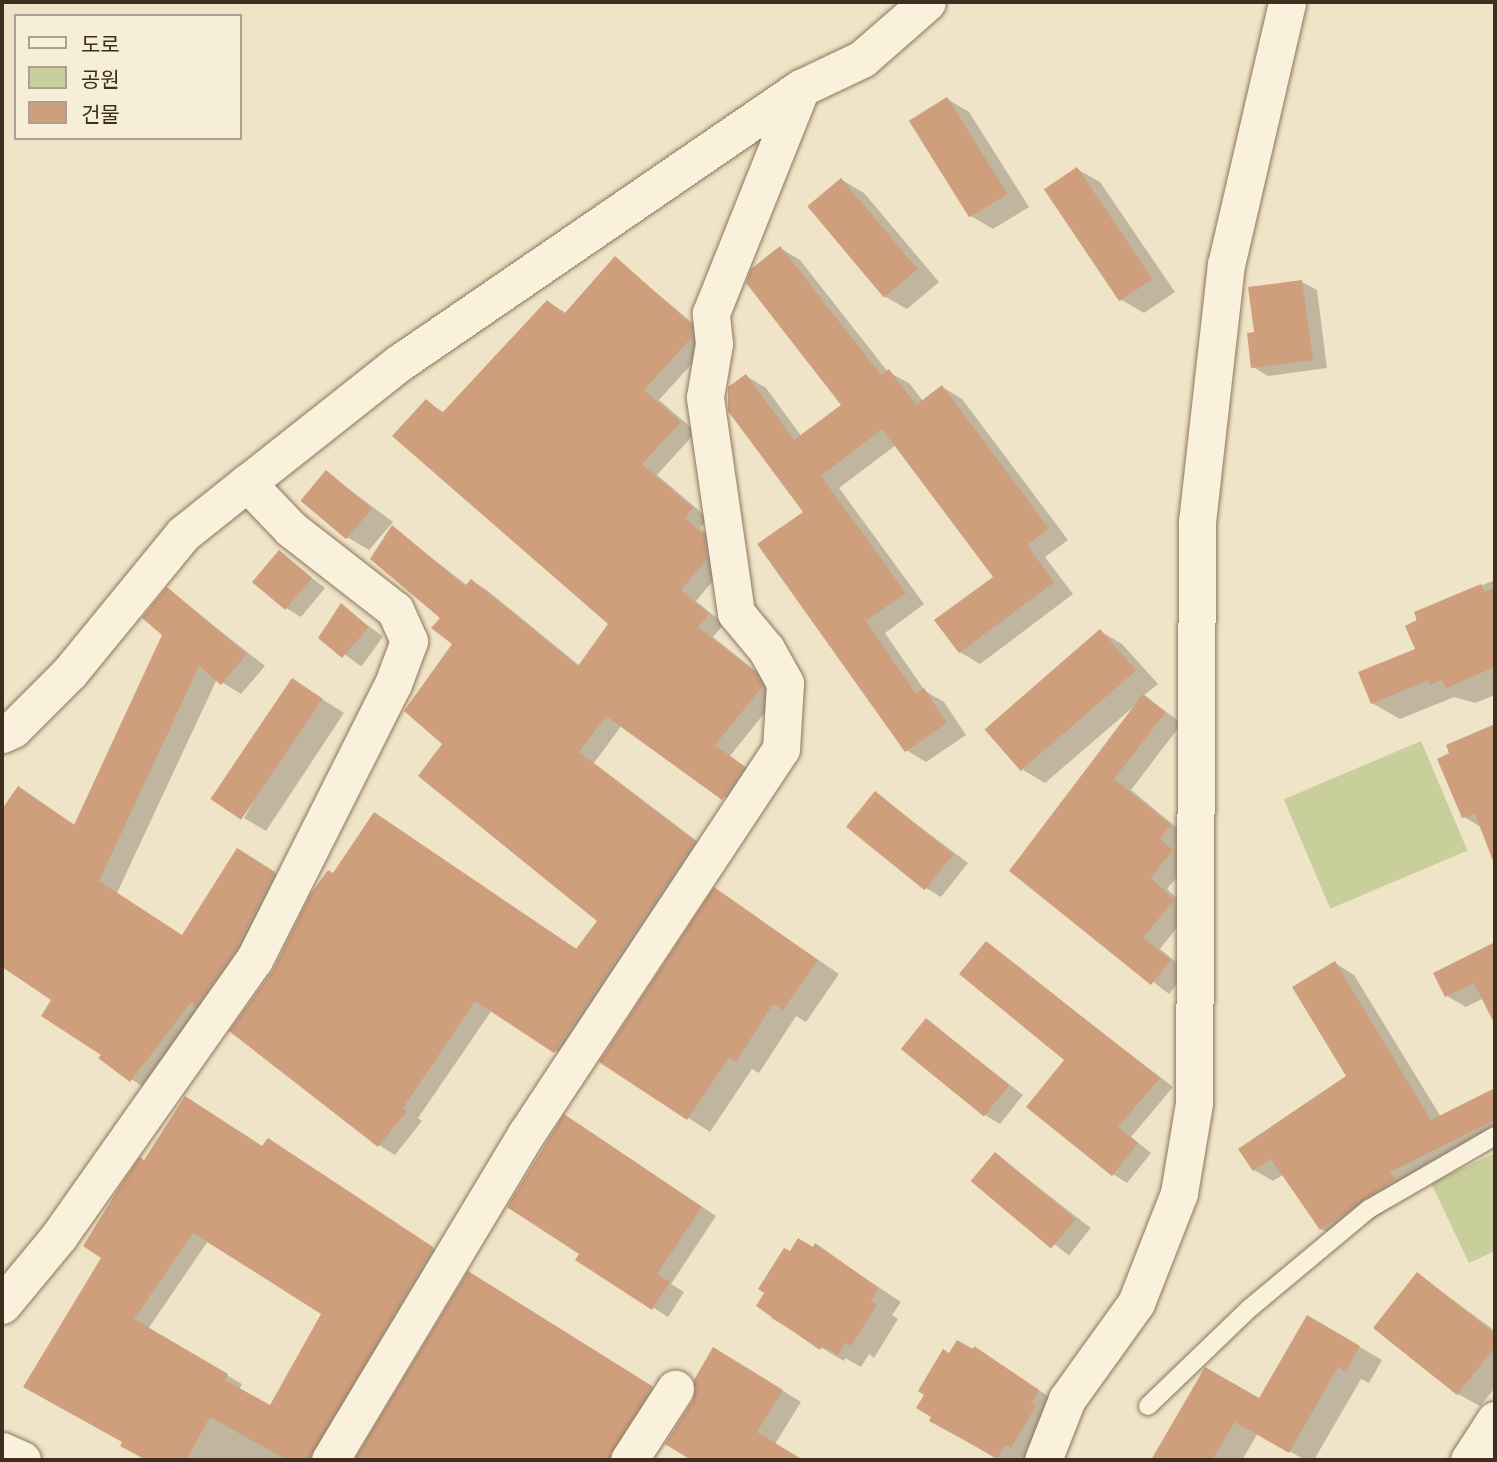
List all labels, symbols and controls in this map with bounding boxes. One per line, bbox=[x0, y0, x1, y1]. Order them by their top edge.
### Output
legend bbox=[14, 14, 242, 140]
text: 도로 bbox=[81, 33, 120, 57]
text: 공원 bbox=[81, 68, 120, 92]
text: 건물 bbox=[81, 103, 120, 127]

